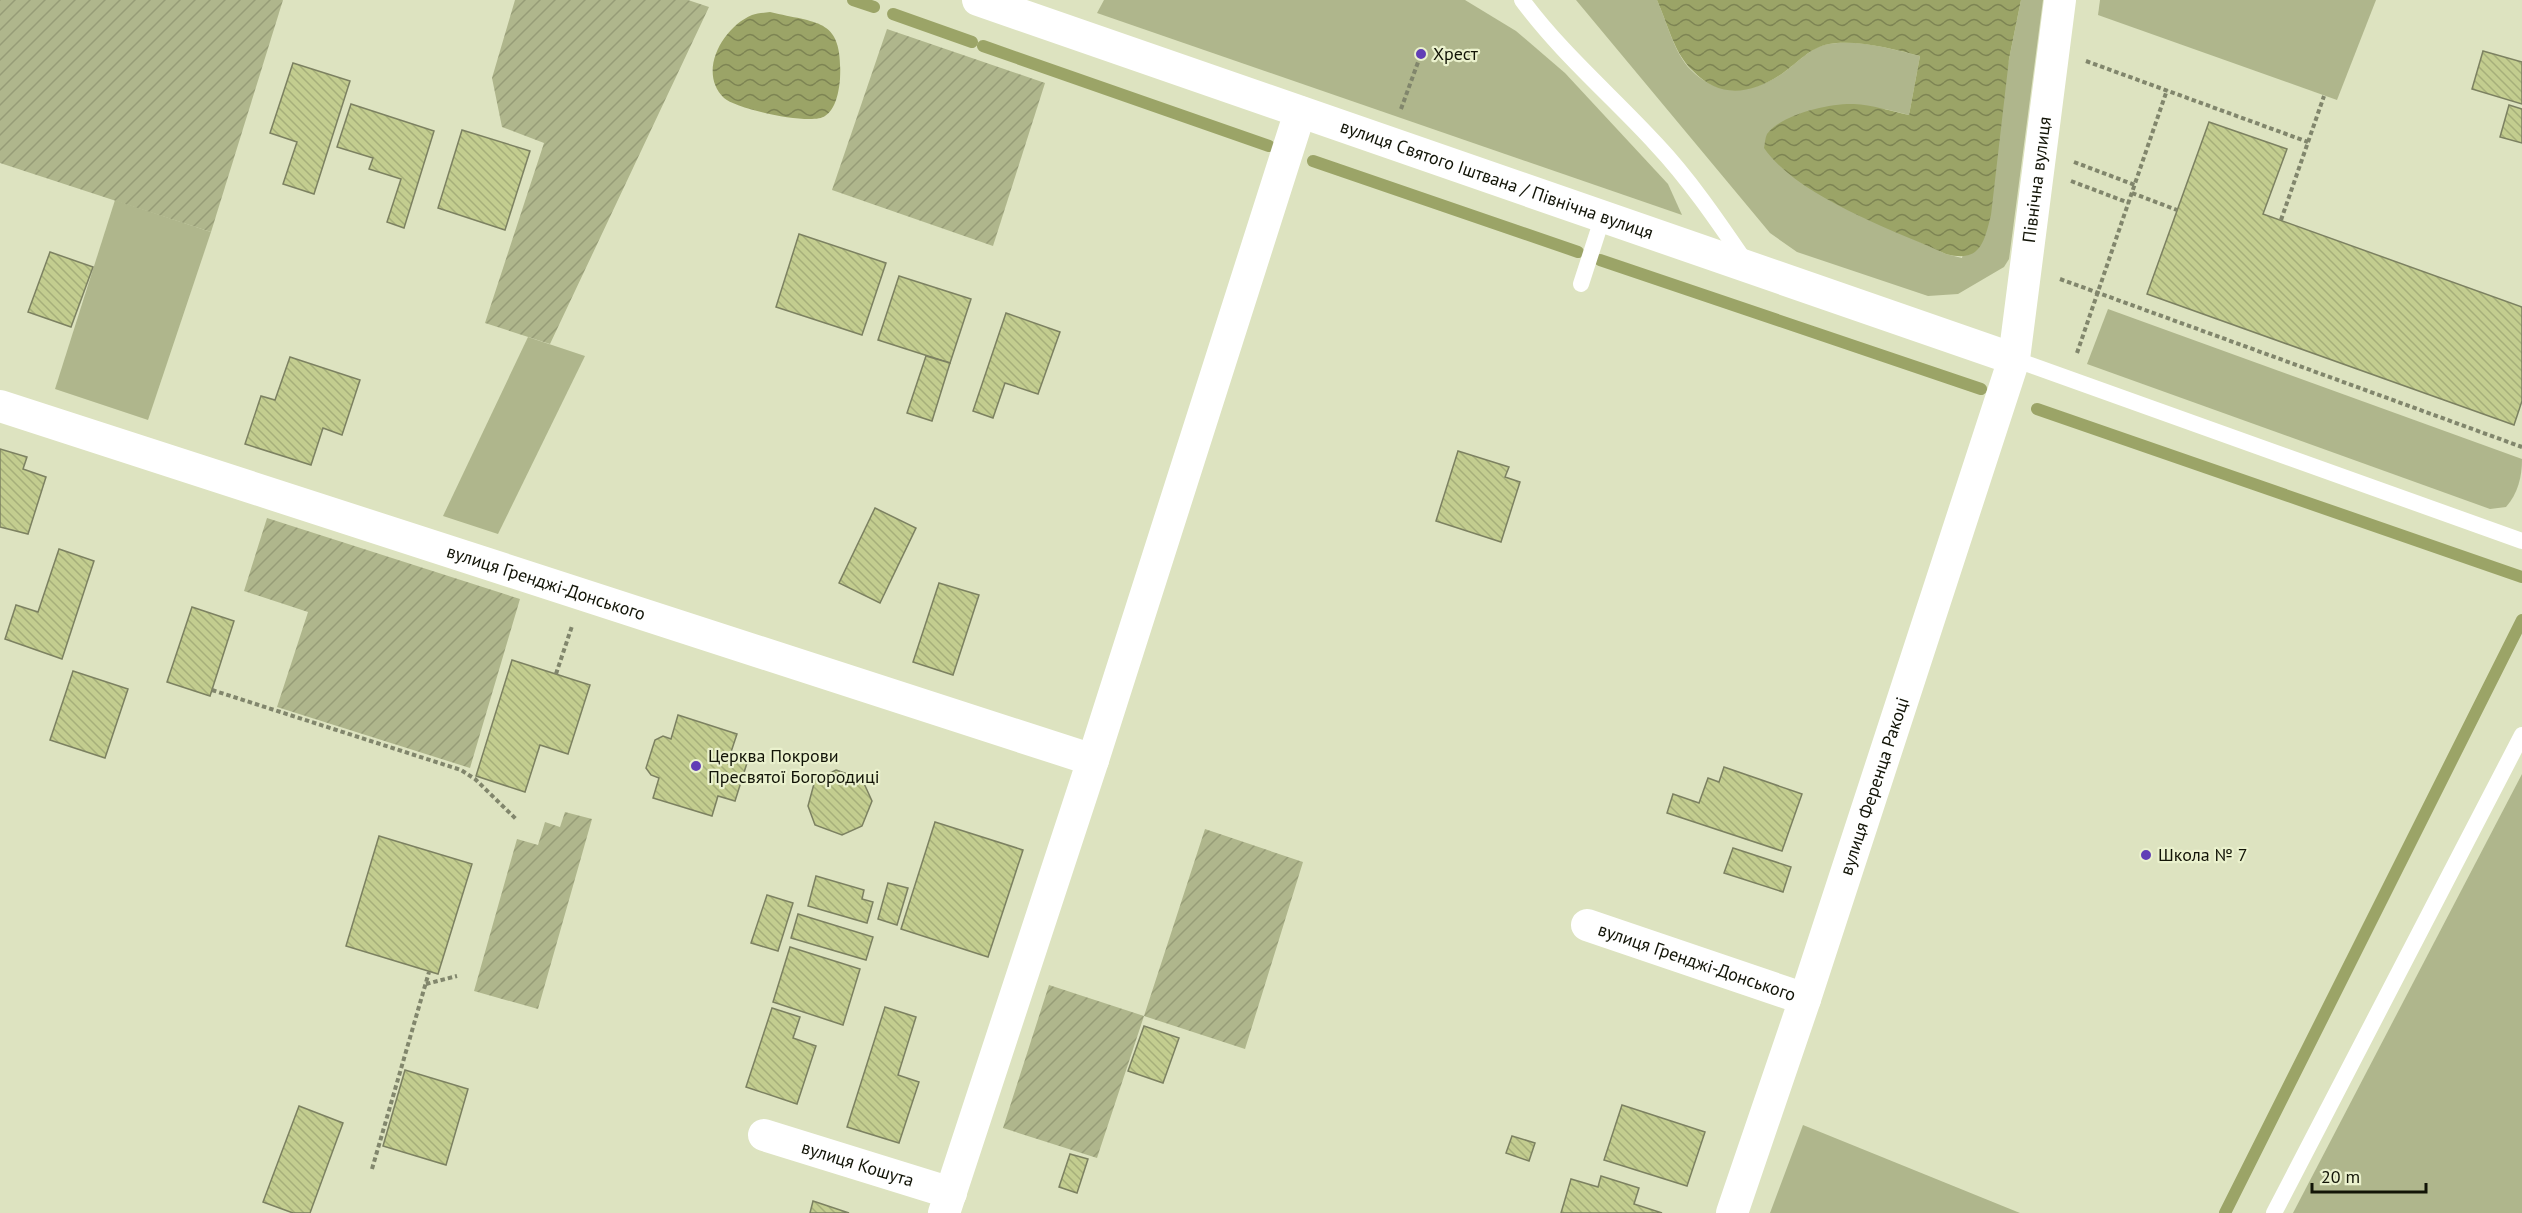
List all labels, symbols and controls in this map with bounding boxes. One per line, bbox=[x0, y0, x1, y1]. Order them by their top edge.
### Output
place label: Хрест bbox=[1433, 42, 1479, 65]
marker: Хрест bbox=[1414, 47, 1428, 61]
street label: вулиця Святого Іштвана / Північна вулиця bbox=[1337, 114, 1656, 244]
street label: Північна вулиця bbox=[2017, 115, 2056, 244]
street label: вулиця Гренджі-Донського bbox=[444, 539, 648, 625]
street label: вулиця Ференца Ракоці bbox=[1834, 694, 1914, 878]
place label: Церква Покрови Пресвятої Богородиці bbox=[708, 744, 880, 788]
marker: Церква Покрови Пресвятої Богородиці bbox=[689, 759, 703, 773]
place label: Школа № 7 bbox=[2158, 843, 2248, 866]
marker: Школа № 7 bbox=[2139, 848, 2153, 862]
street label: вулиця Гренджі-Донського bbox=[1595, 918, 1799, 1006]
street label: вулиця Кошута bbox=[799, 1135, 917, 1192]
scale bar bbox=[2312, 1156, 2426, 1194]
text: 20 m bbox=[2321, 1165, 2360, 1188]

